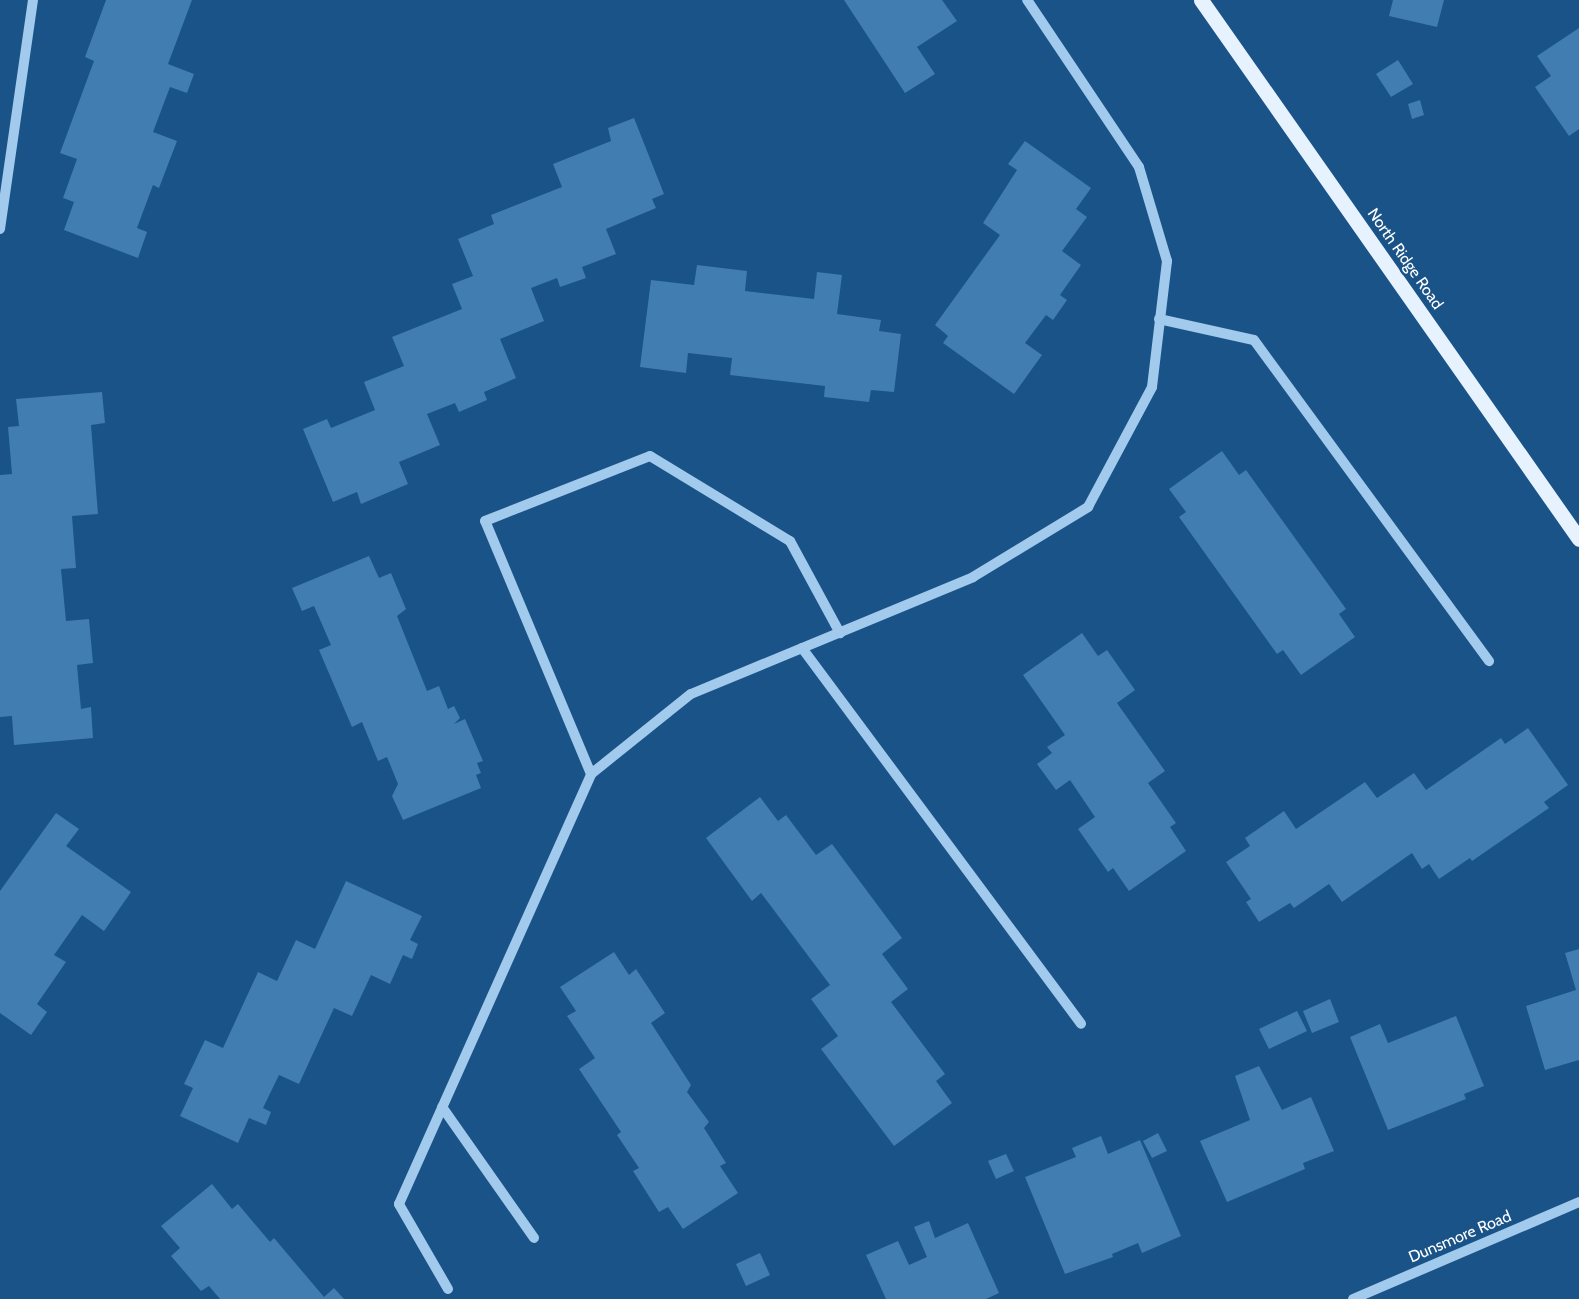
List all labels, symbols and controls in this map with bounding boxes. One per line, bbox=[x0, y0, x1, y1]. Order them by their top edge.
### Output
street label: North Ridge Road bbox=[1363, 205, 1447, 313]
street label: Dunsmore Road bbox=[1406, 1207, 1514, 1267]

